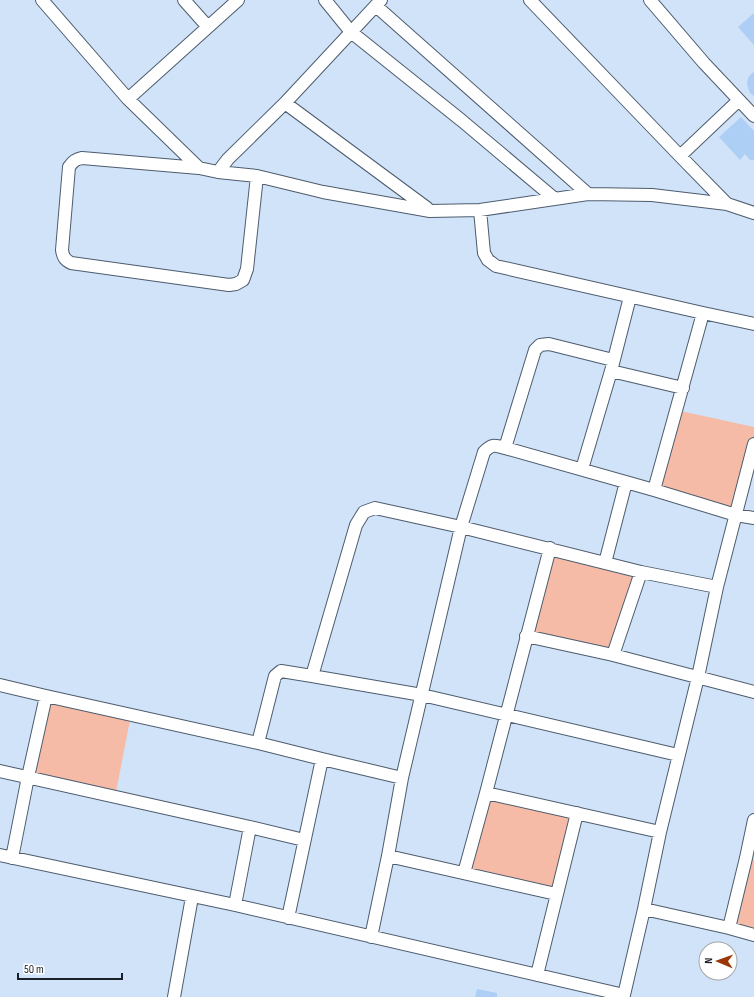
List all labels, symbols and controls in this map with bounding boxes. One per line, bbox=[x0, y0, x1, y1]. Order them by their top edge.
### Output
north arrow bbox=[698, 941, 738, 981]
scale bar bbox=[18, 955, 122, 981]
text: N bbox=[702, 957, 715, 964]
text: 50 m bbox=[24, 962, 44, 977]

